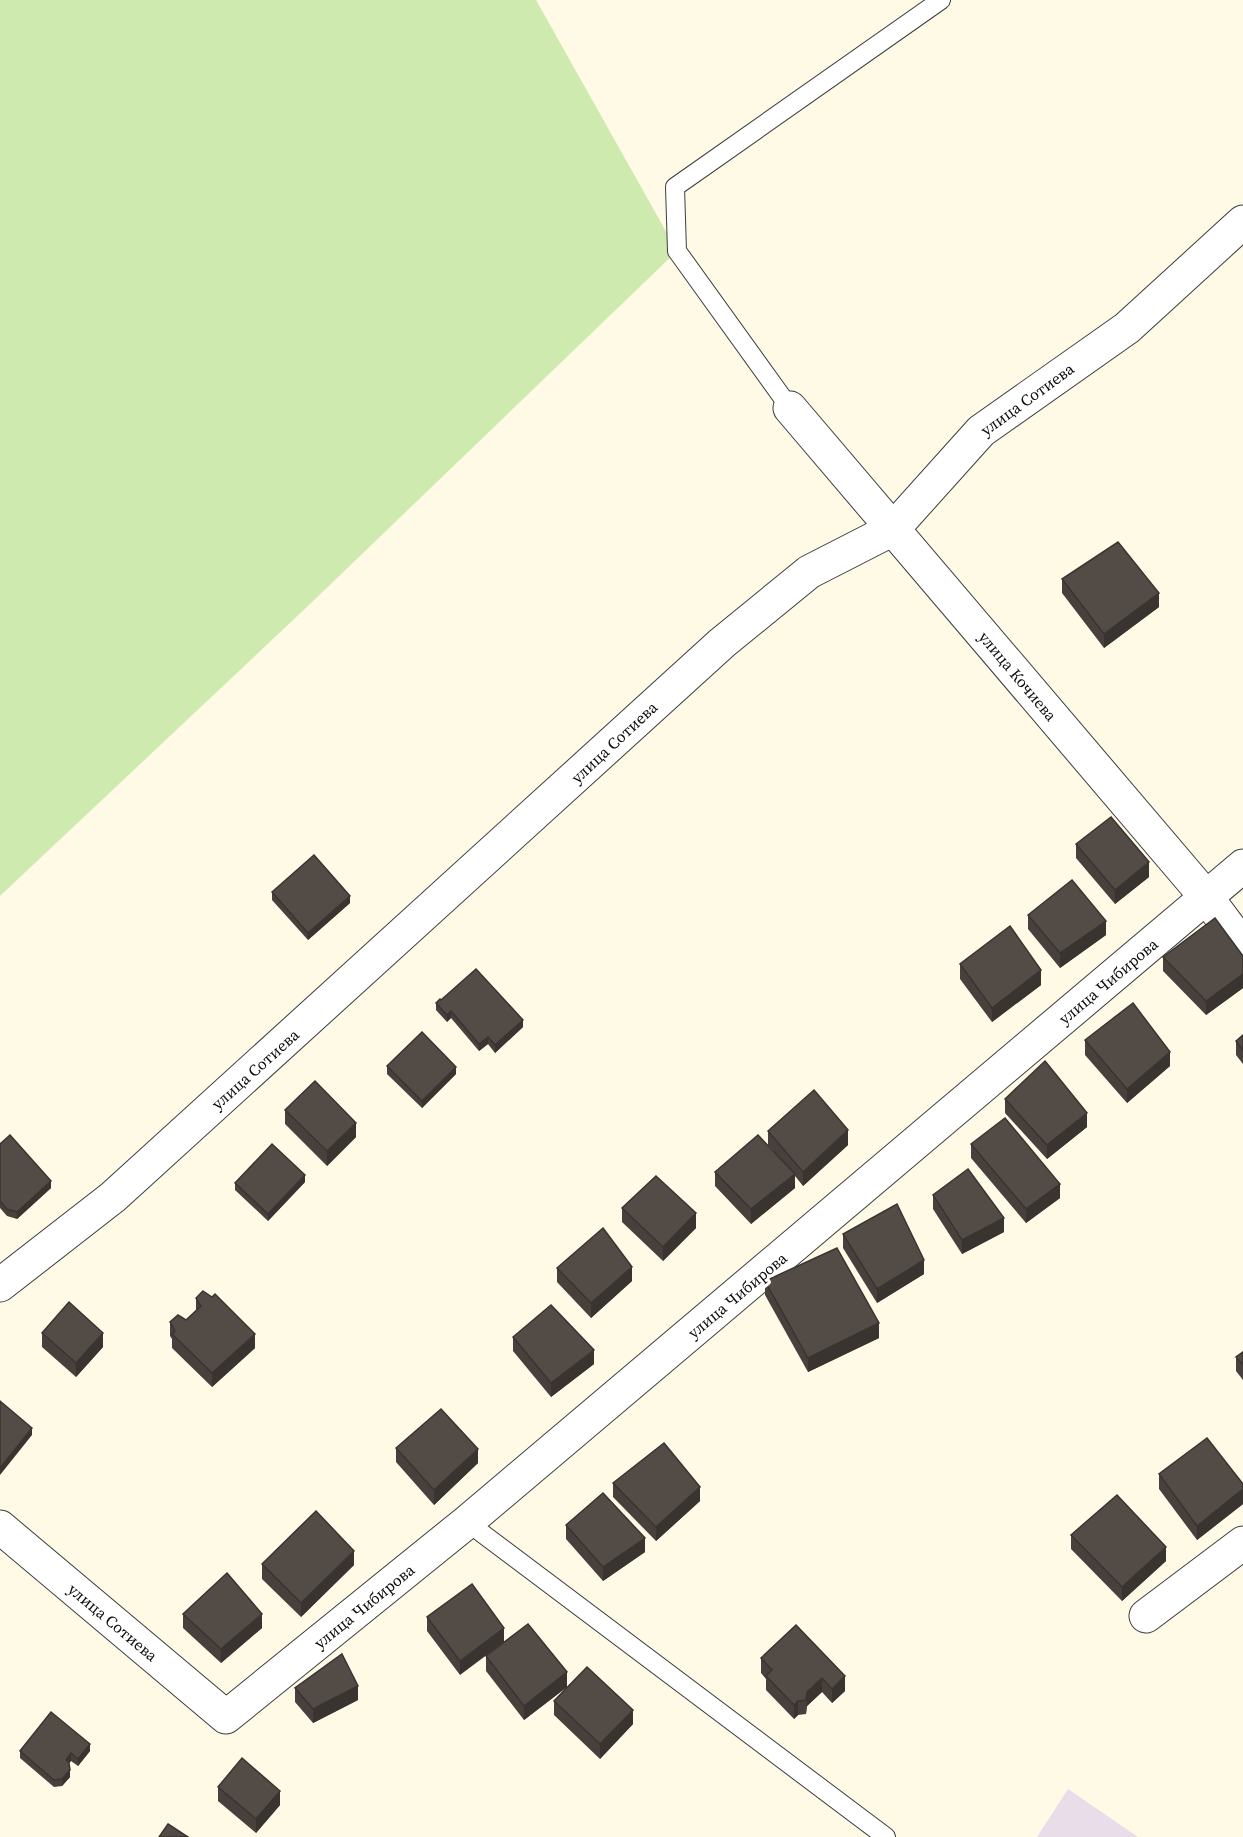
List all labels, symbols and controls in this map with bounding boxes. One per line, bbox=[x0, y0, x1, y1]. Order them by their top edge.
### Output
street label: улица Сотиева bbox=[976, 357, 1079, 440]
street label: улица Кочиева bbox=[974, 626, 1063, 726]
street label: улица Сотиева bbox=[566, 696, 663, 788]
street label: улица Чибирова bbox=[1054, 932, 1163, 1029]
street label: улица Сотиева bbox=[206, 1023, 304, 1114]
street label: улица Чибирова bbox=[683, 1246, 792, 1343]
street label: улица Чибирова bbox=[309, 1558, 420, 1653]
street label: улица Сотиева bbox=[63, 1578, 163, 1667]

